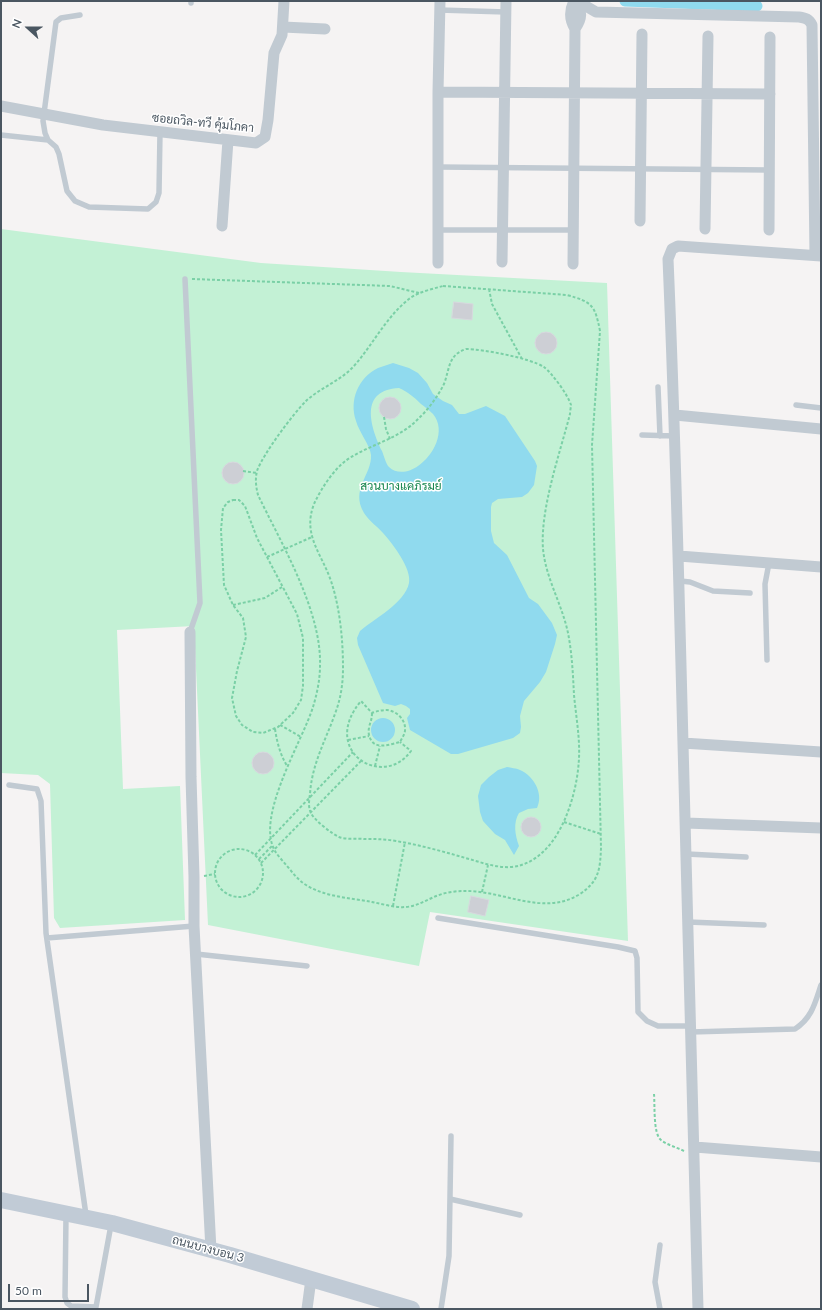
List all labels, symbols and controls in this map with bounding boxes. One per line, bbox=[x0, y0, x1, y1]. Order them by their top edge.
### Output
north arrow bbox=[8, 8, 48, 48]
text: N bbox=[9, 17, 24, 30]
street label: ซอยถวิล-ทวี คุ้มโภคา bbox=[151, 110, 255, 136]
park label: สวนบางแคภิรมย์ bbox=[360, 479, 442, 493]
street label: ถนนบางบอน 3 bbox=[171, 1233, 245, 1265]
scale bar bbox=[10, 1276, 91, 1302]
text: 50 m bbox=[15, 1283, 42, 1298]

